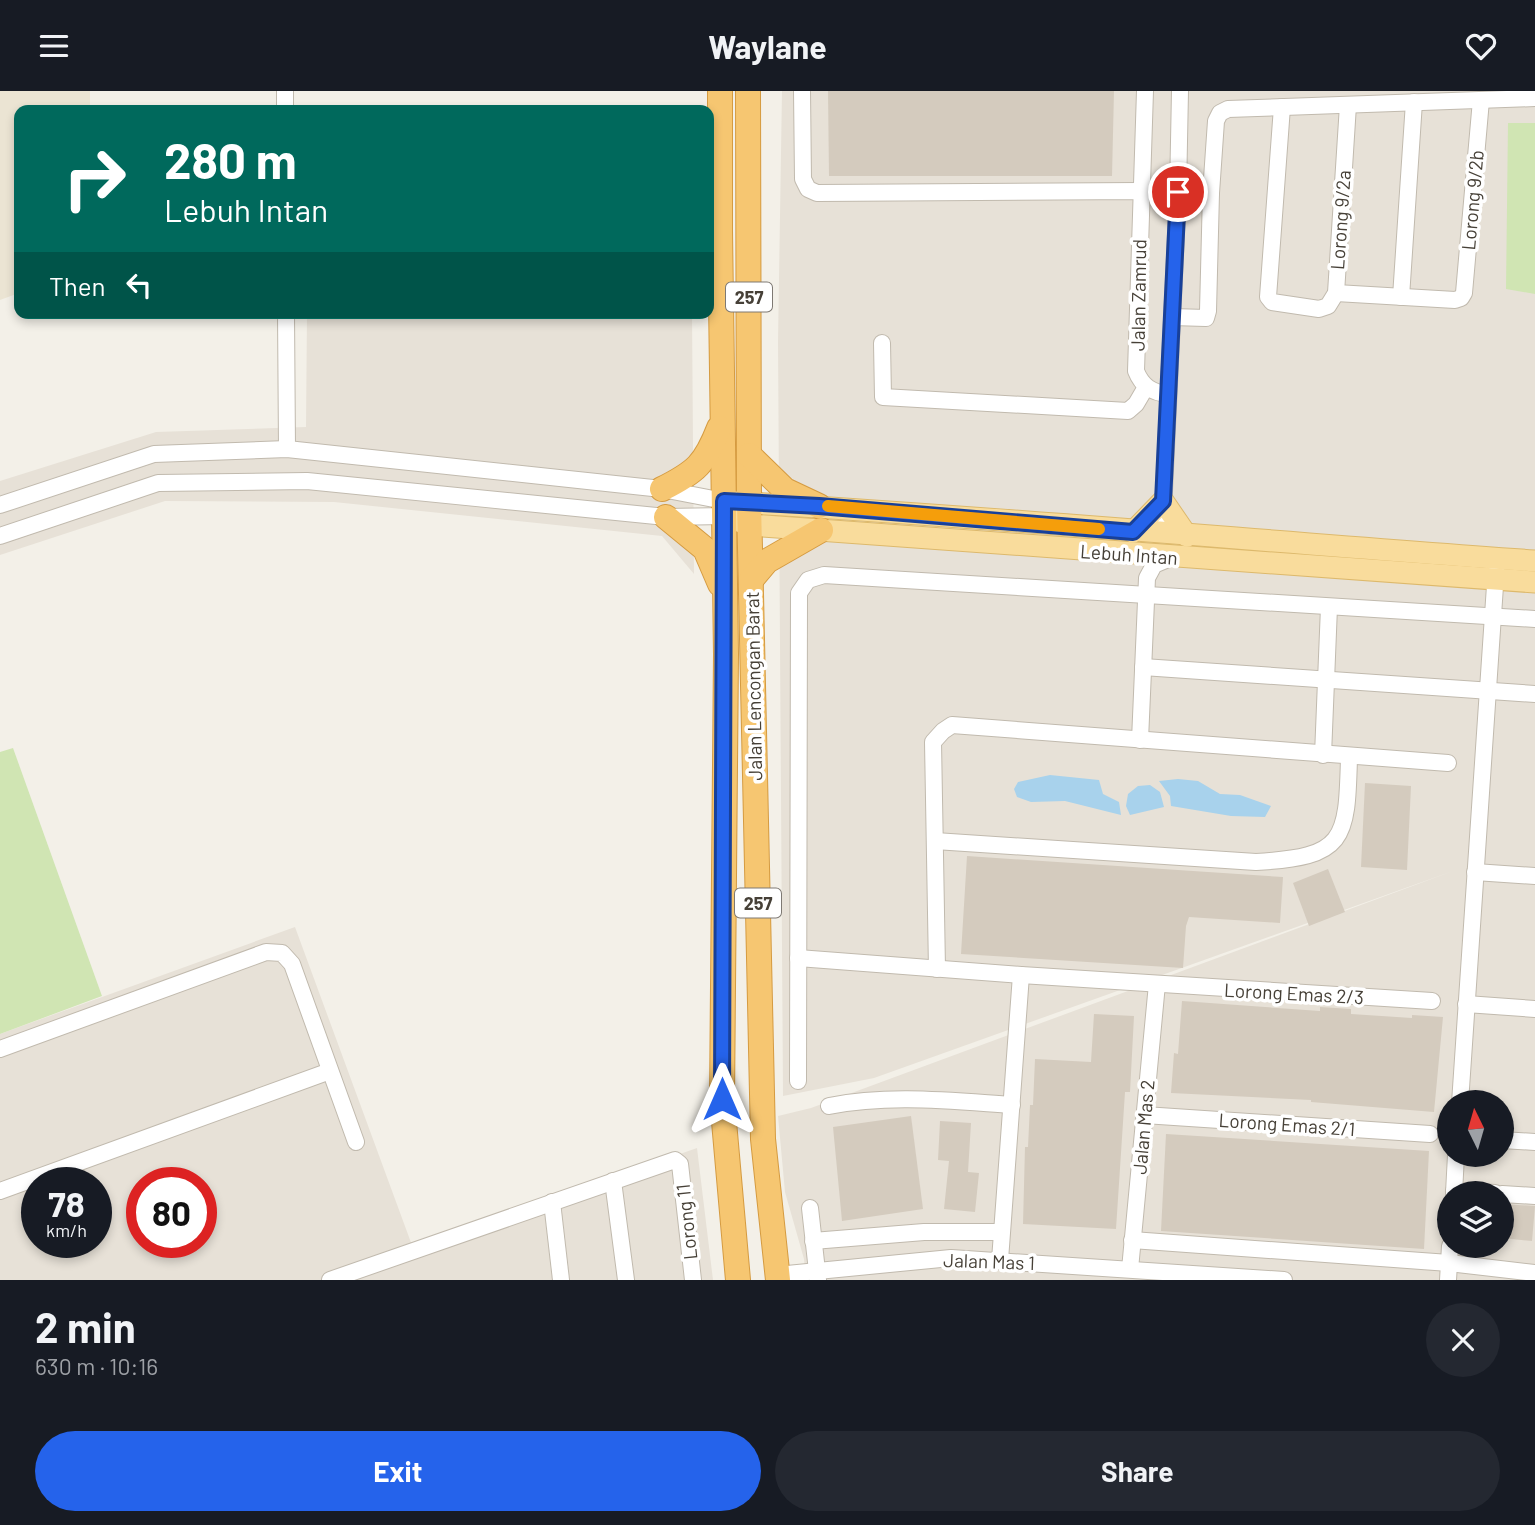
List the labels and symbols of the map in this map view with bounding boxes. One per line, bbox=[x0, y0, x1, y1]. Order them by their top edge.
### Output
street label: Lorong 9/2b bbox=[1456, 149, 1488, 251]
pin bbox=[1148, 162, 1208, 222]
street label: Lorong 9/2a bbox=[1325, 169, 1355, 271]
street label: Jalan Zamrud bbox=[1126, 239, 1150, 351]
road number: 257 bbox=[726, 282, 772, 311]
street label: Lebuh Intan bbox=[1080, 539, 1178, 569]
street label: Jalan Lencongan Barat bbox=[740, 591, 766, 781]
road number: 257 bbox=[735, 889, 781, 917]
street label: Lorong Emas 2/3 bbox=[1224, 978, 1364, 1008]
position arrow bbox=[685, 1062, 759, 1136]
street label: Jalan Mas 2 bbox=[1127, 1079, 1159, 1175]
north arrow bbox=[1437, 1090, 1514, 1167]
street label: Lorong Emas 2/1 bbox=[1218, 1108, 1356, 1140]
speed limit sign: 80 bbox=[126, 1167, 217, 1258]
street label: Lorong 11 bbox=[671, 1183, 701, 1261]
street label: Jalan Mas 1 bbox=[943, 1248, 1035, 1274]

